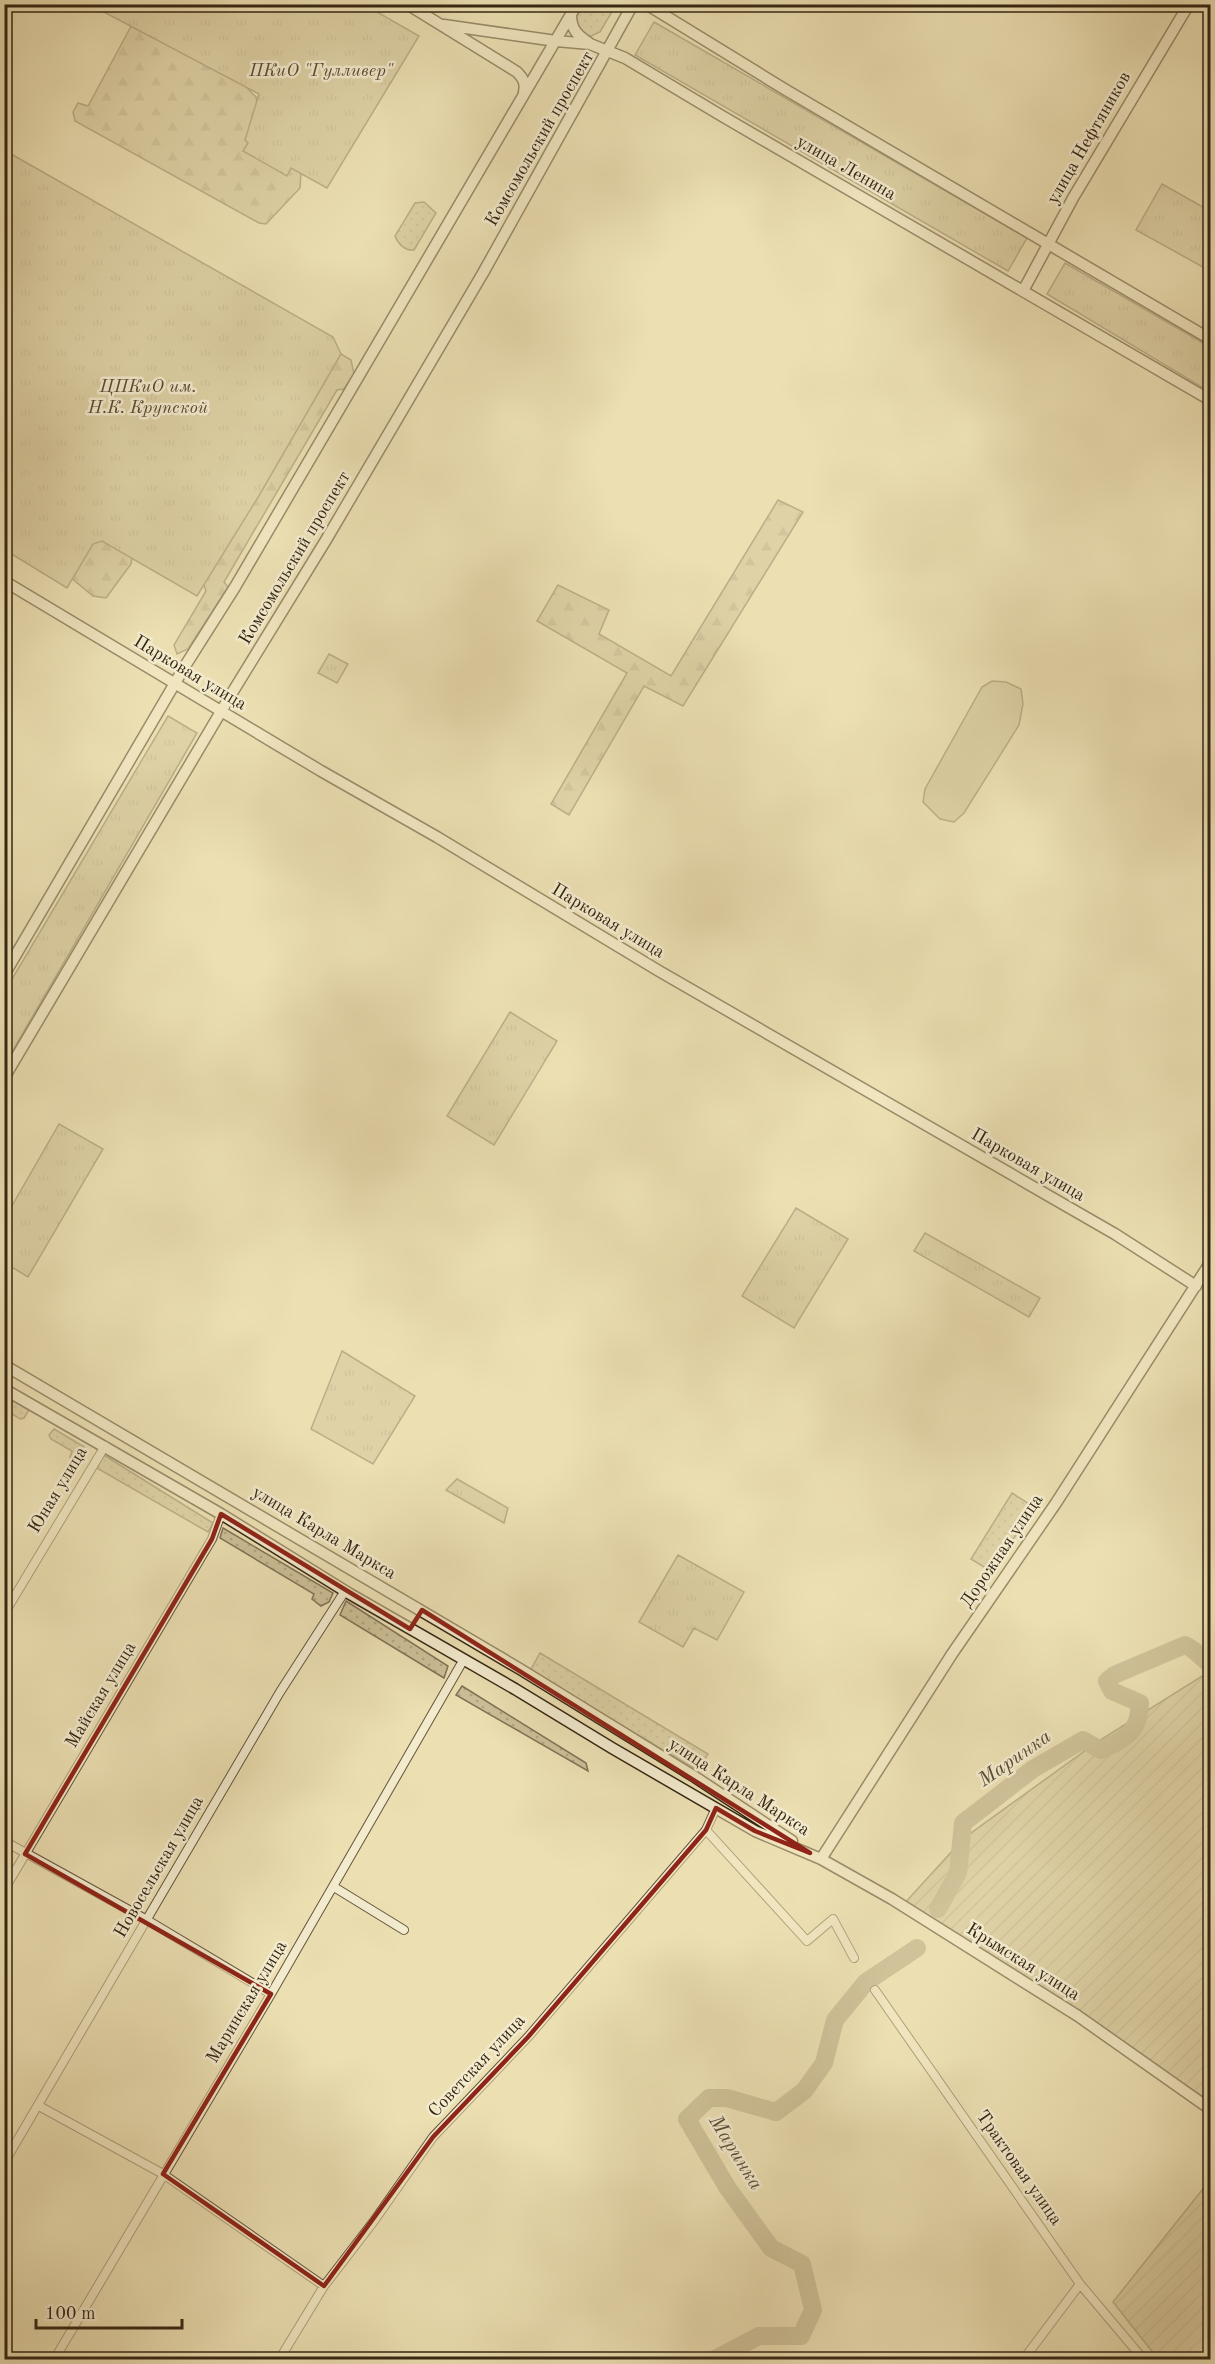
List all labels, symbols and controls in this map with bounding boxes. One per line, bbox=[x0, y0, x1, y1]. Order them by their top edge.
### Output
street label: Комсомольский проспект bbox=[482, 48, 598, 230]
park label: ПКиО "Гулливер" bbox=[248, 62, 394, 80]
street label: улица Нефтяников bbox=[1044, 69, 1135, 208]
street label: улица Ленина bbox=[793, 132, 899, 204]
park label: ЦПКиО им. Н.К. Крупской bbox=[87, 378, 208, 417]
street label: Комсомольский проспект bbox=[236, 468, 354, 648]
street label: Парковая улица bbox=[130, 632, 250, 714]
street label: Парковая улица bbox=[548, 880, 668, 962]
street label: Парковая улица bbox=[968, 1125, 1088, 1205]
street label: Юная улица bbox=[25, 1444, 91, 1536]
street label: улица Карла Маркса bbox=[249, 1483, 399, 1583]
street label: Дорожная улица bbox=[957, 1491, 1047, 1611]
street label: Майская улица bbox=[62, 1639, 140, 1751]
water label: Маринка bbox=[974, 1727, 1055, 1792]
street label: улица Карла Маркса bbox=[665, 1735, 813, 1839]
street label: Новосельская улица bbox=[111, 1793, 207, 1941]
street label: Крымская улица bbox=[963, 1920, 1083, 2004]
street label: Маринская улица bbox=[203, 1938, 291, 2066]
street label: Советская улица bbox=[425, 2011, 529, 2121]
street label: Трактовая улица bbox=[973, 2107, 1065, 2229]
water label: Маринка bbox=[704, 2111, 766, 2194]
scale bar bbox=[36, 2292, 182, 2330]
text: 100 m bbox=[45, 2305, 96, 2323]

